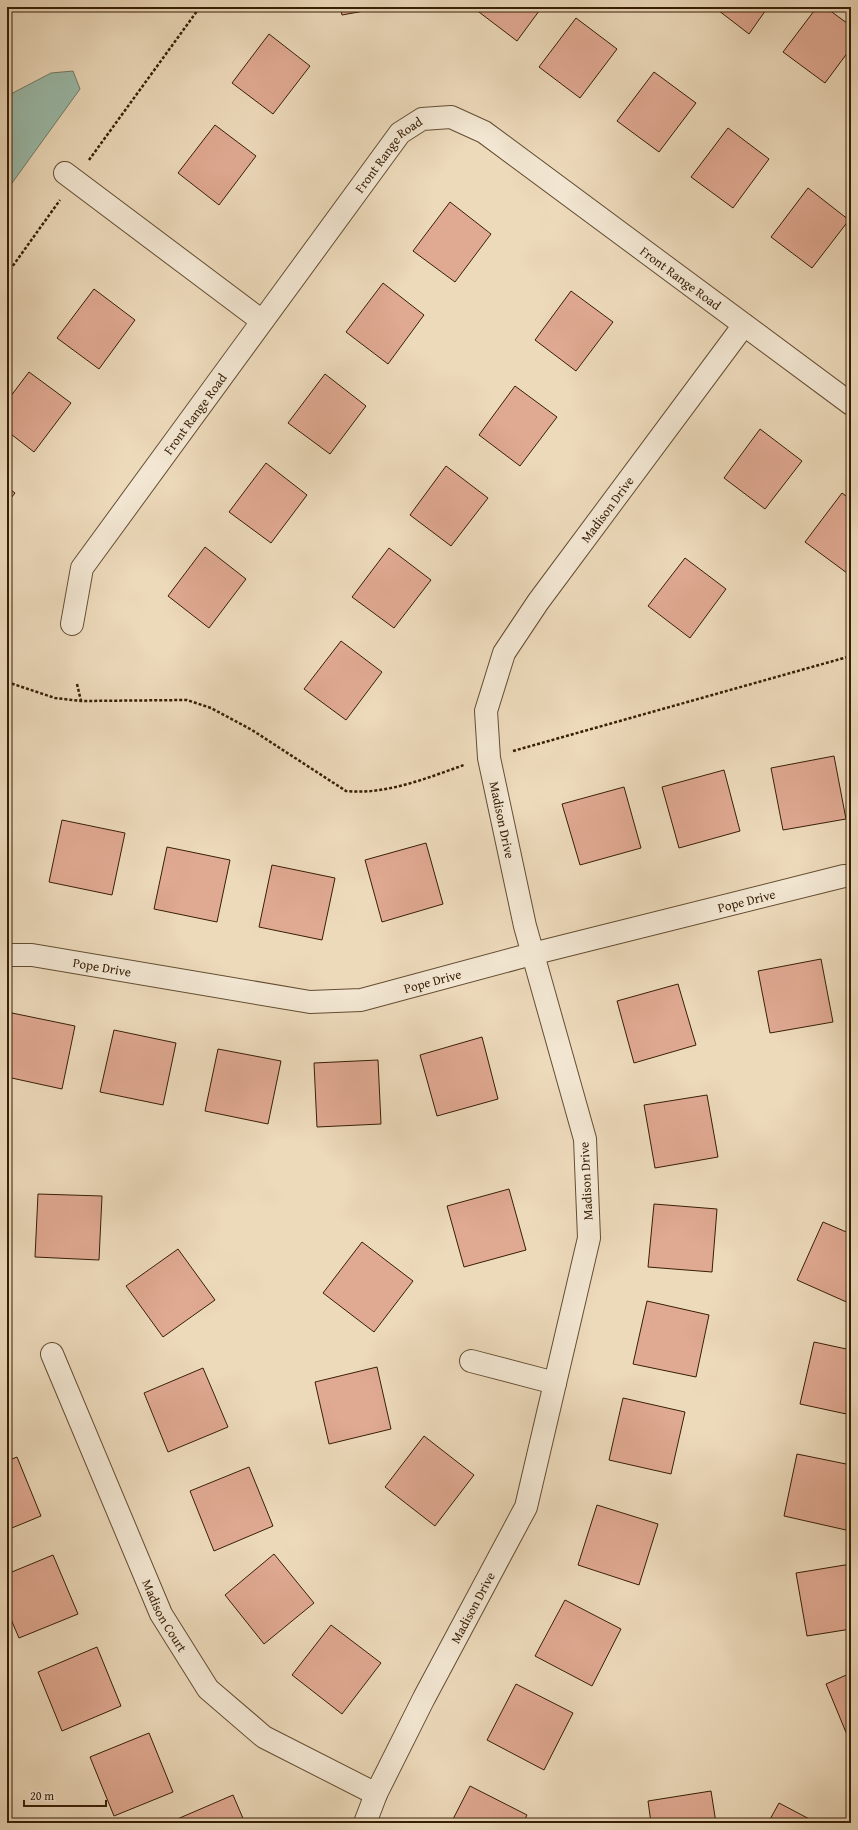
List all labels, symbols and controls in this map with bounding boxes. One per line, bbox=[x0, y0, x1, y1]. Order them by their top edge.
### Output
street label: Front Range Road bbox=[350, 112, 426, 197]
street label: Front Range Road bbox=[636, 241, 725, 314]
street label: Front Range Road bbox=[159, 369, 231, 458]
street label: Madison Drive bbox=[576, 472, 638, 547]
street label: Madison Drive bbox=[485, 780, 519, 860]
street label: Pope Drive bbox=[715, 884, 777, 917]
street label: Pope Drive bbox=[71, 953, 133, 981]
street label: Pope Drive bbox=[402, 964, 463, 998]
street label: Madison Drive bbox=[574, 1141, 598, 1221]
street label: Madison Drive bbox=[445, 1568, 499, 1647]
street label: Madison Court bbox=[138, 1576, 192, 1656]
scale bar bbox=[24, 1782, 106, 1808]
text: 20 m bbox=[30, 1787, 54, 1804]

